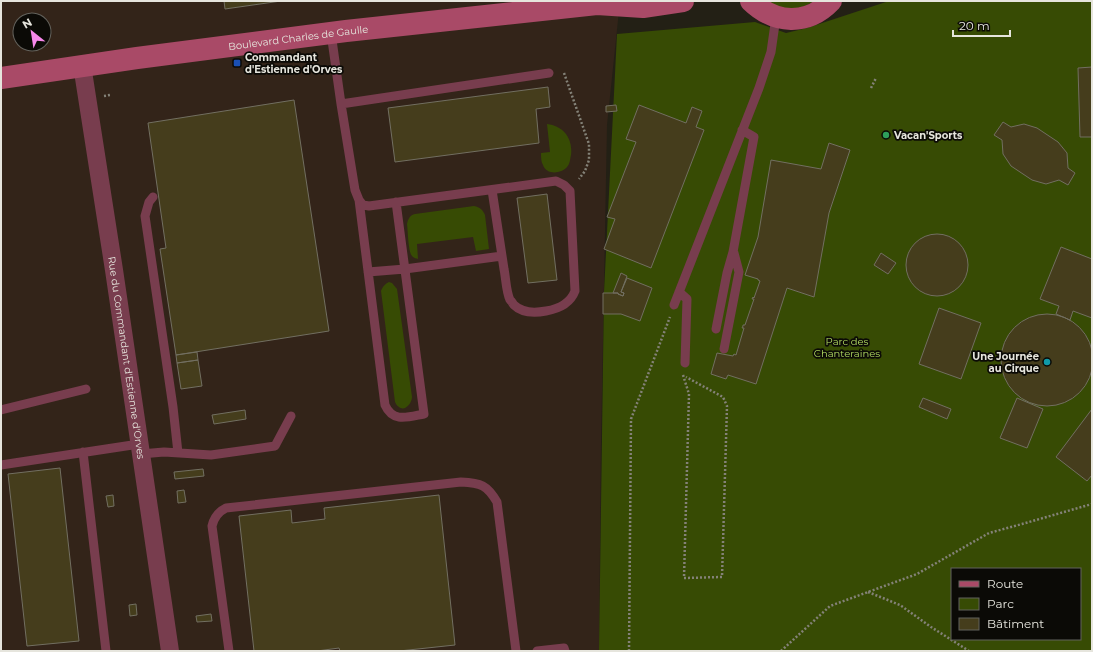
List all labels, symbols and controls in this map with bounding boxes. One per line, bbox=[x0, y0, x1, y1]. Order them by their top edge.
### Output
north arrow bbox=[12, 12, 52, 52]
scale bar bbox=[953, 12, 1010, 38]
text: N bbox=[20, 15, 34, 32]
text: 20 m bbox=[959, 18, 990, 33]
street label: Boulevard Charles de Gaulle bbox=[228, 23, 369, 53]
place label: Commandant d'Estienne d'Orves bbox=[245, 51, 343, 76]
marker: Commandant d'Estienne d'Orves bbox=[232, 58, 242, 68]
place label: Vacan'Sports bbox=[893, 129, 963, 142]
marker: Vacan'Sports bbox=[881, 130, 891, 140]
street label: Rue du Commandant d'Estienne d'Orves bbox=[105, 255, 148, 460]
park label: Parc des Chanteraines bbox=[814, 335, 880, 360]
place label: Une Journée au Cirque bbox=[972, 350, 1039, 375]
marker: Une Journée au Cirque bbox=[1042, 357, 1052, 367]
legend bbox=[951, 568, 1081, 640]
text: Route bbox=[987, 576, 1023, 591]
text: Parc bbox=[987, 596, 1014, 611]
text: Bâtiment bbox=[987, 616, 1044, 631]

